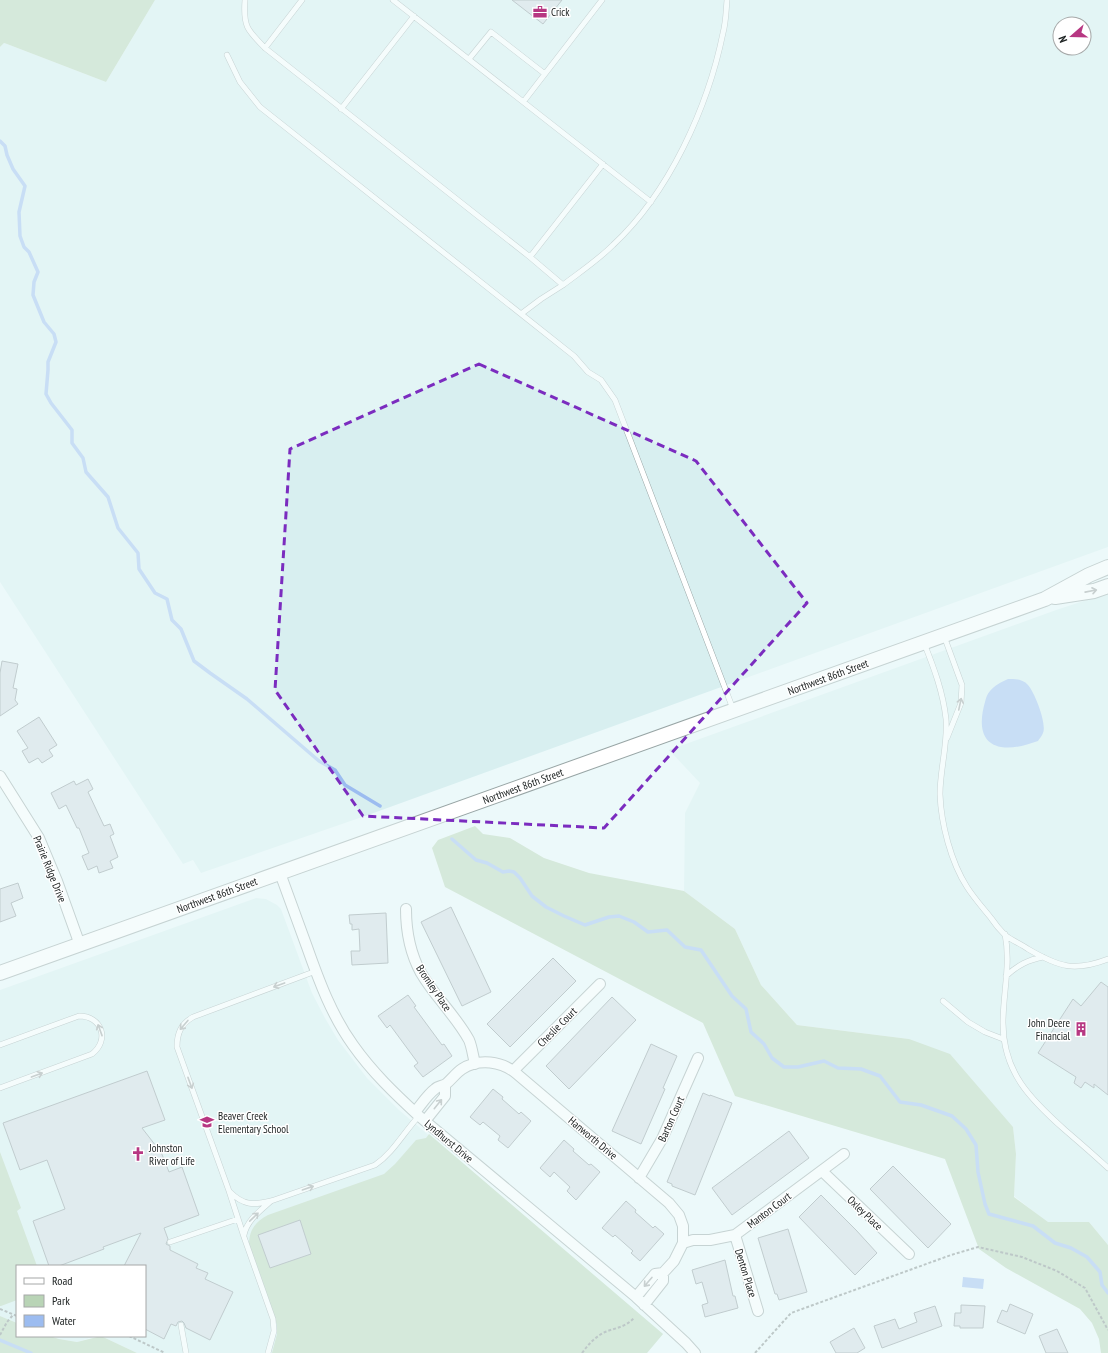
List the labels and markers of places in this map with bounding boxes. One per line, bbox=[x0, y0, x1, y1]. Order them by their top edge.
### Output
office icon: Crick bbox=[532, 4, 548, 20]
place label: Crick bbox=[551, 5, 570, 19]
place label: John Deere Financial bbox=[1027, 1016, 1070, 1043]
building icon: John Deere Financial bbox=[1073, 1021, 1089, 1037]
place label: Beaver Creek Elementary School bbox=[218, 1109, 289, 1136]
school or university icon: Beaver Creek Elementary School bbox=[199, 1114, 215, 1130]
place label: Johnston River of Life bbox=[148, 1141, 195, 1168]
church icon: Johnston River of Life bbox=[130, 1146, 146, 1162]

